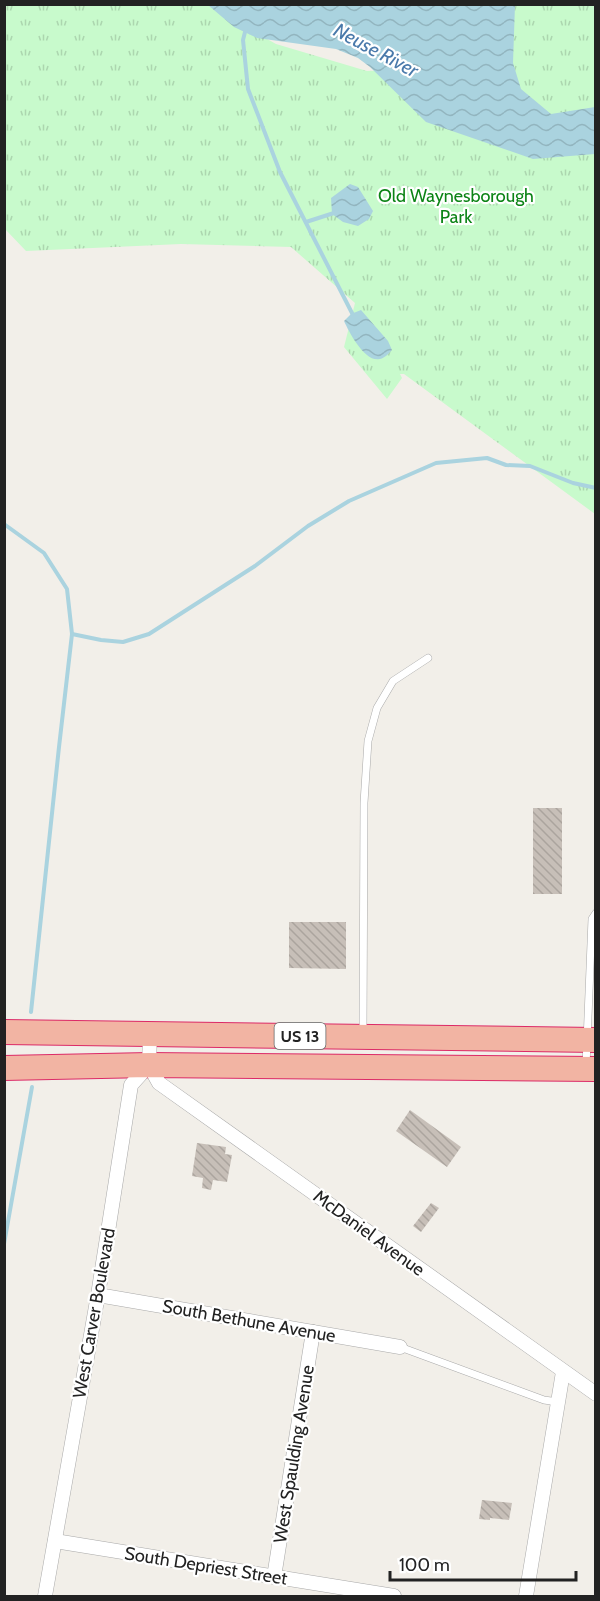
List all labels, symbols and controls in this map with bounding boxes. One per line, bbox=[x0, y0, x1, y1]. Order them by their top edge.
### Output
water label: Neuse River bbox=[330, 18, 423, 83]
park label: Old Waynesborough Park bbox=[378, 185, 534, 228]
road number: US 13 bbox=[274, 1023, 326, 1049]
street label: McDaniel Avenue bbox=[309, 1185, 429, 1281]
street label: West Carver Boulevard bbox=[68, 1226, 120, 1400]
street label: South Bethune Avenue bbox=[161, 1295, 337, 1347]
street label: West Spaulding Avenue bbox=[269, 1364, 319, 1544]
street label: South Depriest Street bbox=[123, 1542, 289, 1590]
scale bar bbox=[390, 1544, 576, 1582]
text: 100 m bbox=[399, 1554, 450, 1576]

